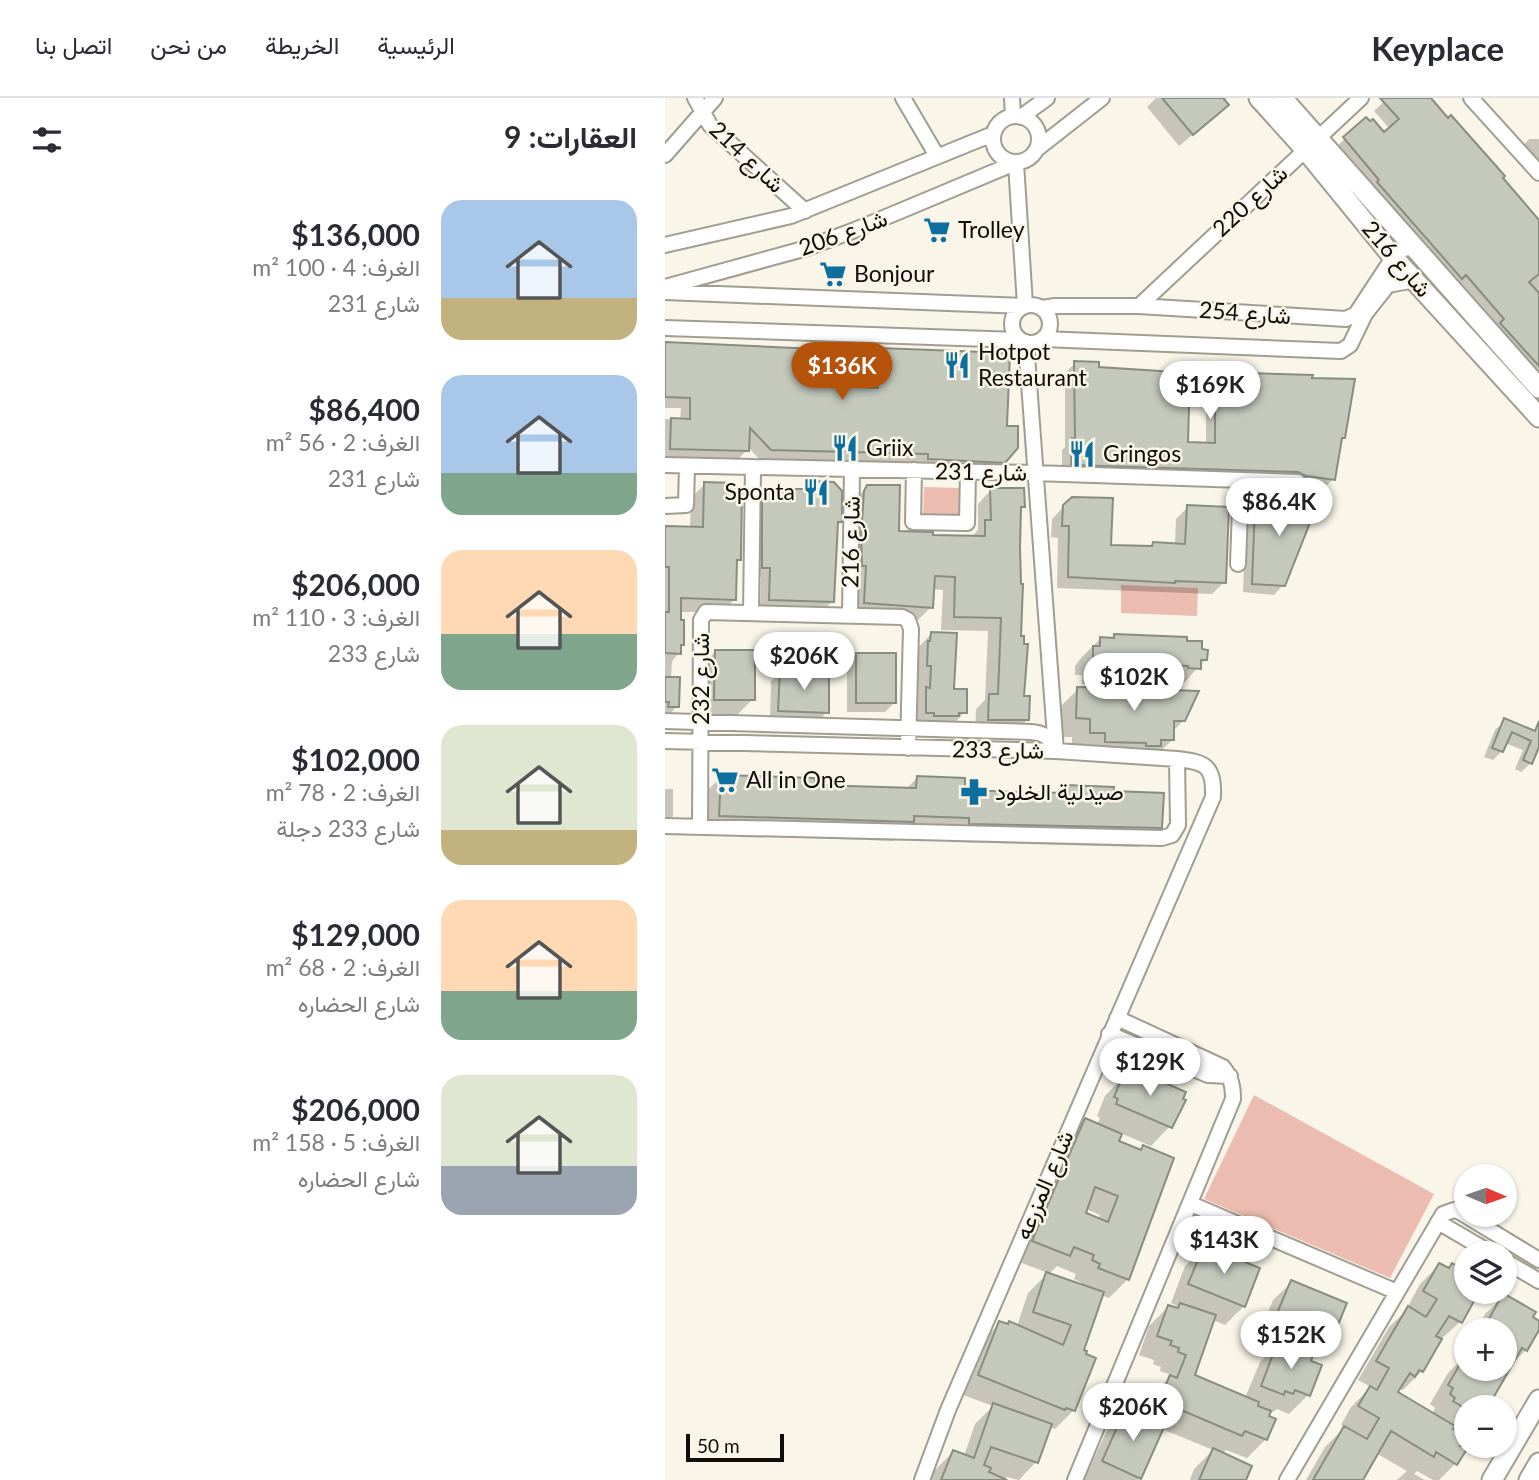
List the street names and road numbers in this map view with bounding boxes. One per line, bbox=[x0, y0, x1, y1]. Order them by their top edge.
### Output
street label: شارع 214 bbox=[702, 115, 791, 200]
street label: شارع 220 bbox=[1206, 159, 1295, 244]
street label: شارع 206 bbox=[795, 203, 892, 264]
street label: شارع 216 bbox=[1355, 214, 1439, 304]
street label: شارع 254 bbox=[1198, 295, 1292, 332]
street label: شارع 231 bbox=[935, 456, 1027, 489]
street label: شارع 216 bbox=[835, 496, 868, 588]
street label: شارع 232 bbox=[686, 633, 717, 725]
street label: شارع 233 bbox=[952, 734, 1044, 767]
street label: شارع المزرعه bbox=[1008, 1126, 1081, 1245]

